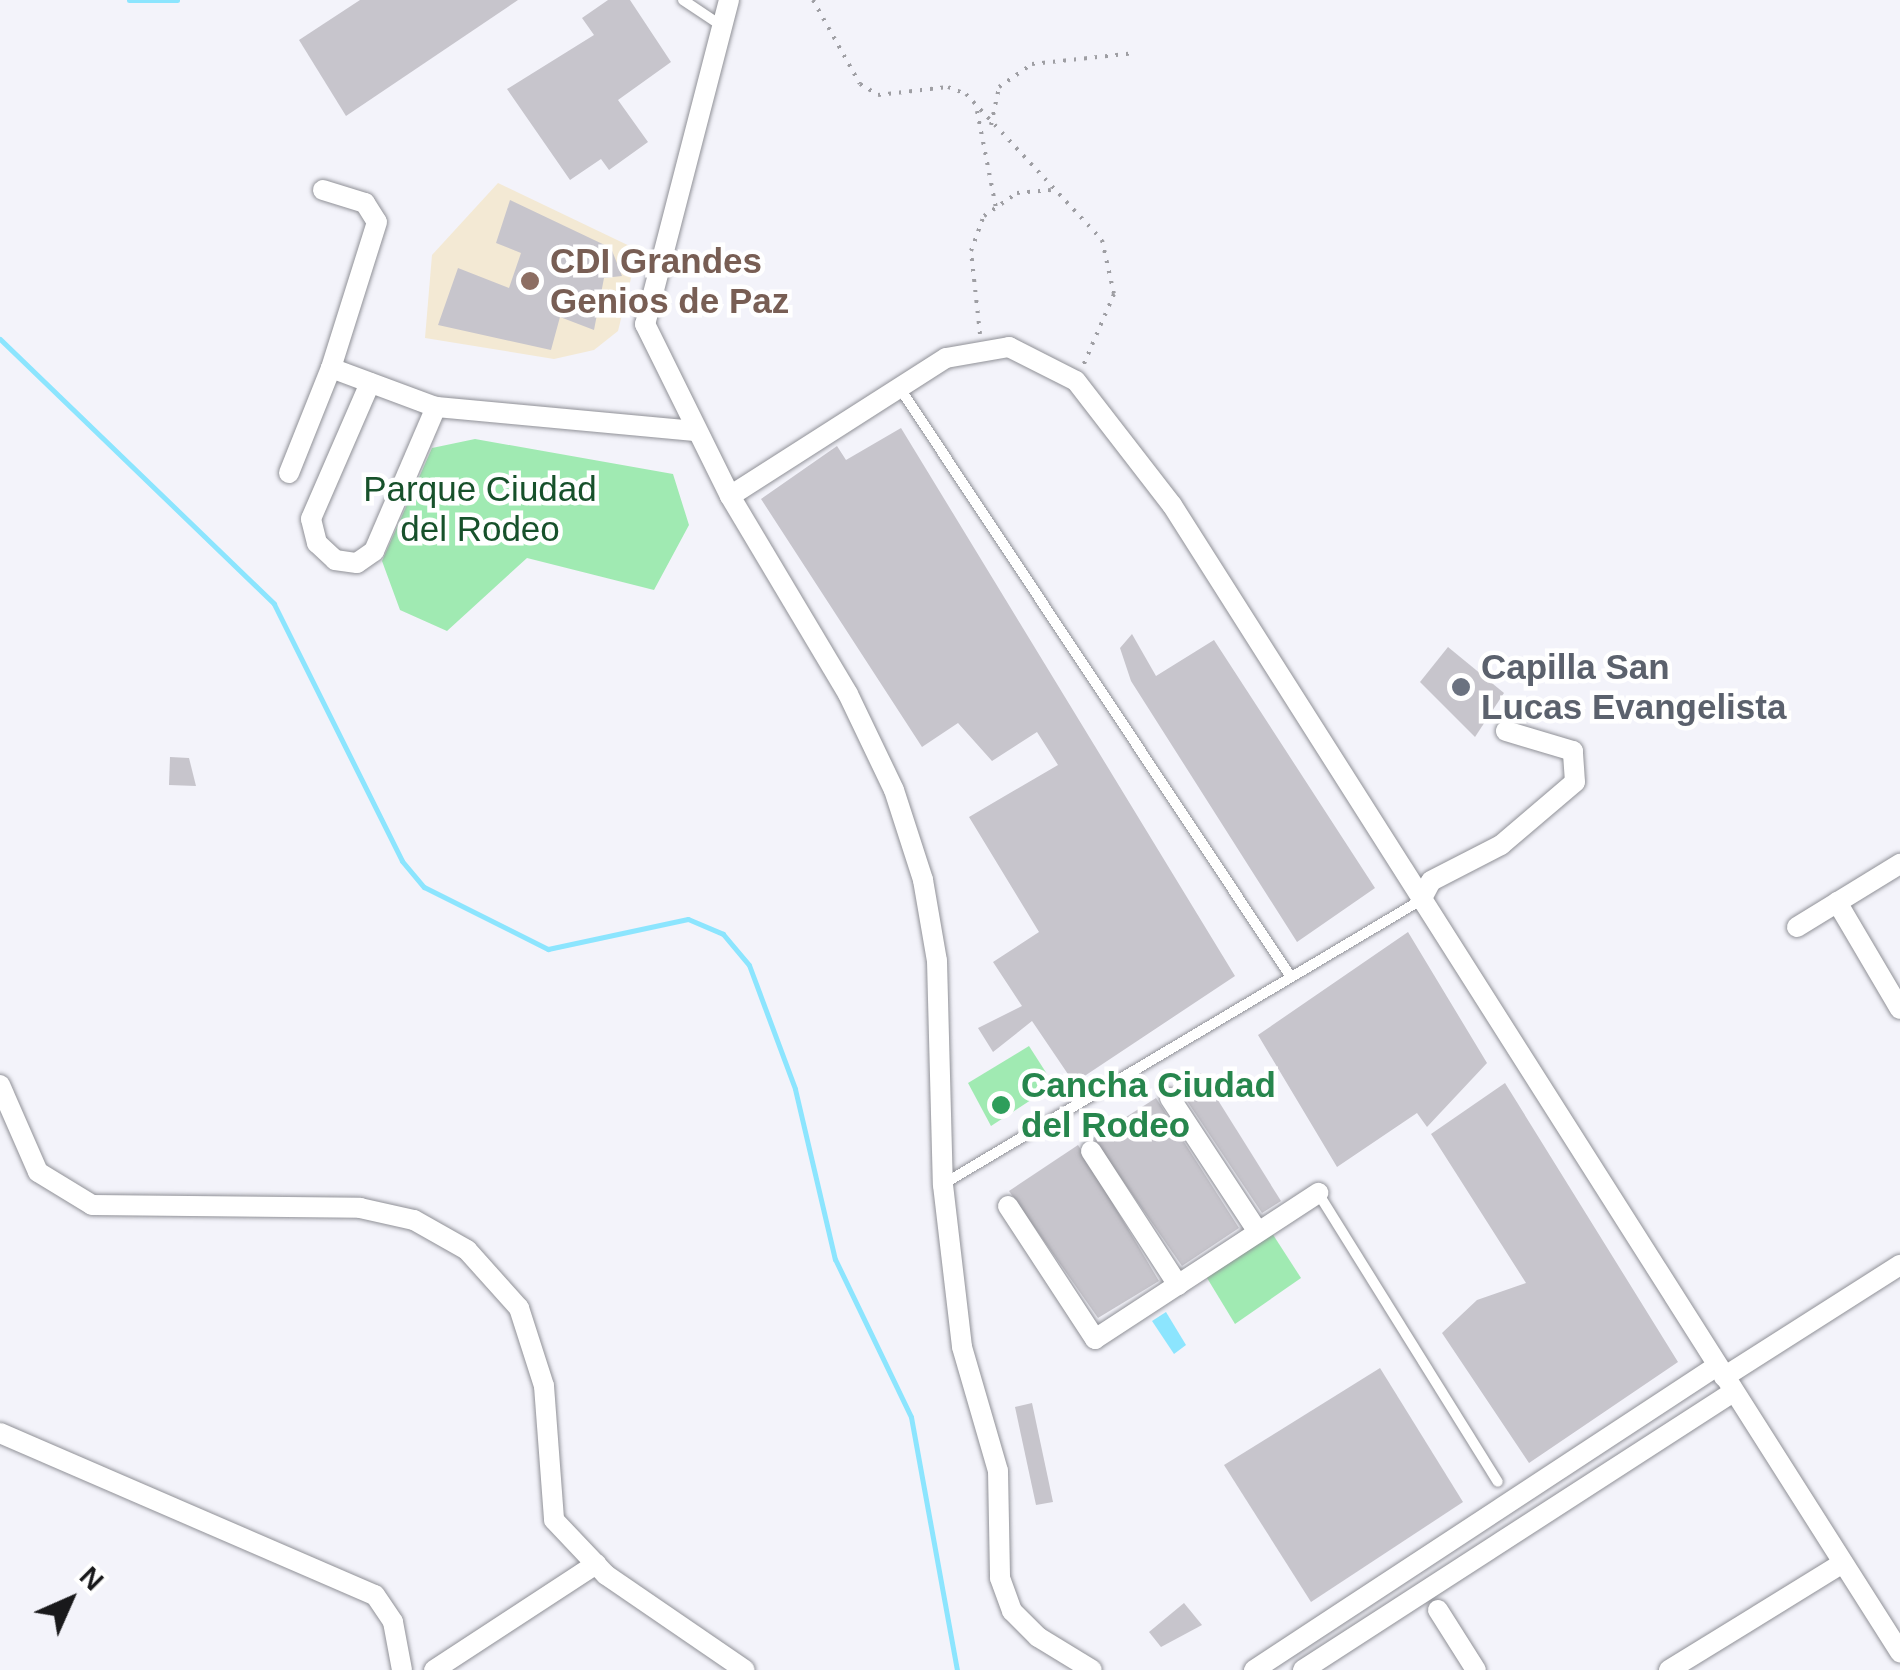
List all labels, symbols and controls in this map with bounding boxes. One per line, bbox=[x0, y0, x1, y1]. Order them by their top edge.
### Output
place label: CDI Grandes Genios de Paz bbox=[550, 240, 789, 322]
marker: CDI Grandes Genios de Paz bbox=[519, 270, 541, 292]
park label: Parque Ciudad del Rodeo bbox=[363, 468, 597, 550]
place label: Capilla San Lucas Evangelista bbox=[1481, 646, 1786, 728]
marker: Capilla San Lucas Evangelista bbox=[1450, 676, 1472, 698]
place label: Cancha Ciudad del Rodeo bbox=[1021, 1064, 1276, 1146]
marker: Cancha Ciudad del Rodeo bbox=[990, 1094, 1012, 1116]
north arrow bbox=[20, 1550, 120, 1650]
text: N bbox=[73, 1560, 110, 1597]

